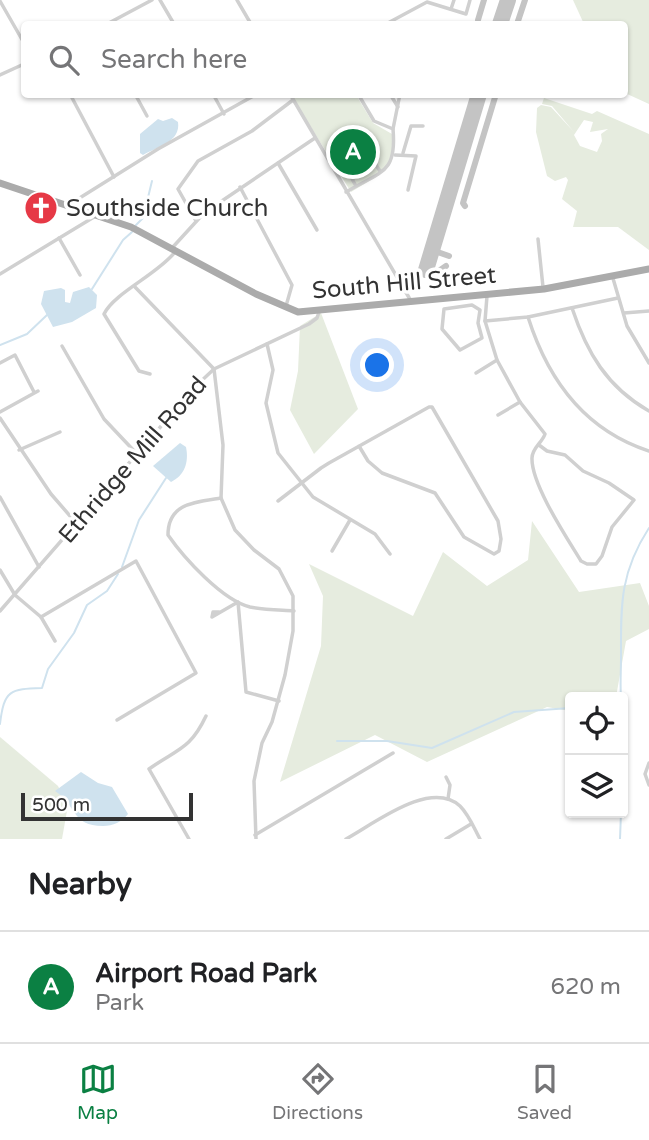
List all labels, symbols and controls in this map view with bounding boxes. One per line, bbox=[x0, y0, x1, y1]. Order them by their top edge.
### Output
search box bbox=[21, 21, 628, 98]
icon: search bbox=[45, 41, 83, 79]
text: Search here bbox=[101, 44, 247, 75]
pin: A bbox=[330, 126, 376, 178]
church icon: Southside Church bbox=[22, 189, 60, 227]
place label: Southside Church bbox=[66, 194, 268, 223]
street label: South Hill Street bbox=[311, 261, 497, 305]
your location bbox=[360, 348, 394, 382]
street label: Ethridge Mill Road bbox=[53, 371, 213, 549]
map controls bbox=[565, 692, 628, 818]
button: locate bbox=[565, 692, 628, 755]
button: layers bbox=[565, 755, 628, 818]
scale bar bbox=[21, 790, 192, 822]
text: 500 m bbox=[32, 794, 90, 816]
text: Nearby bbox=[28, 866, 132, 903]
text: Airport Road Park bbox=[95, 958, 317, 989]
text: A bbox=[42, 973, 60, 1001]
text: 620 m bbox=[551, 973, 621, 1001]
text: Park bbox=[95, 989, 144, 1017]
tab: Map bbox=[77, 1060, 118, 1124]
tab: Directions bbox=[272, 1060, 363, 1124]
tab: Saved bbox=[517, 1060, 572, 1124]

